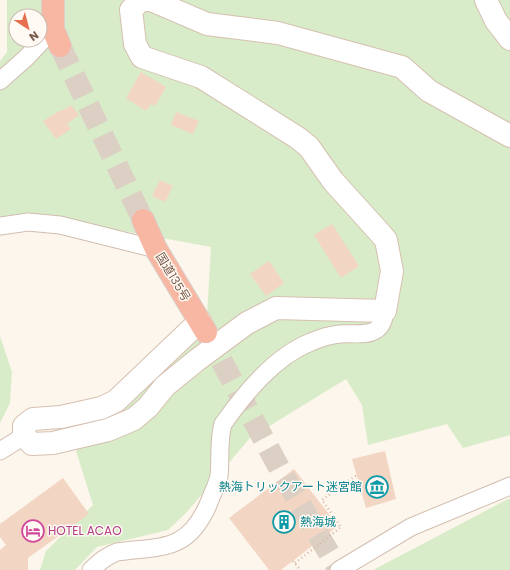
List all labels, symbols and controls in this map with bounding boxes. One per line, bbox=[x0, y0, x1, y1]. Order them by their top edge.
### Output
north arrow bbox=[8, 8, 48, 48]
text: N bbox=[26, 27, 42, 45]
street label: 国道135号 bbox=[152, 249, 195, 304]
museum icon: 熱海トリックアート迷宮館 bbox=[364, 474, 390, 500]
place label: 熱海トリックアート迷宮館 bbox=[219, 478, 362, 495]
building icon: 熱海城 bbox=[271, 509, 297, 535]
place label: 熱海城 bbox=[300, 513, 336, 530]
hotel icon: HOTEL ACAO bbox=[20, 518, 46, 544]
place label: HOTEL ACAO bbox=[48, 522, 122, 539]

